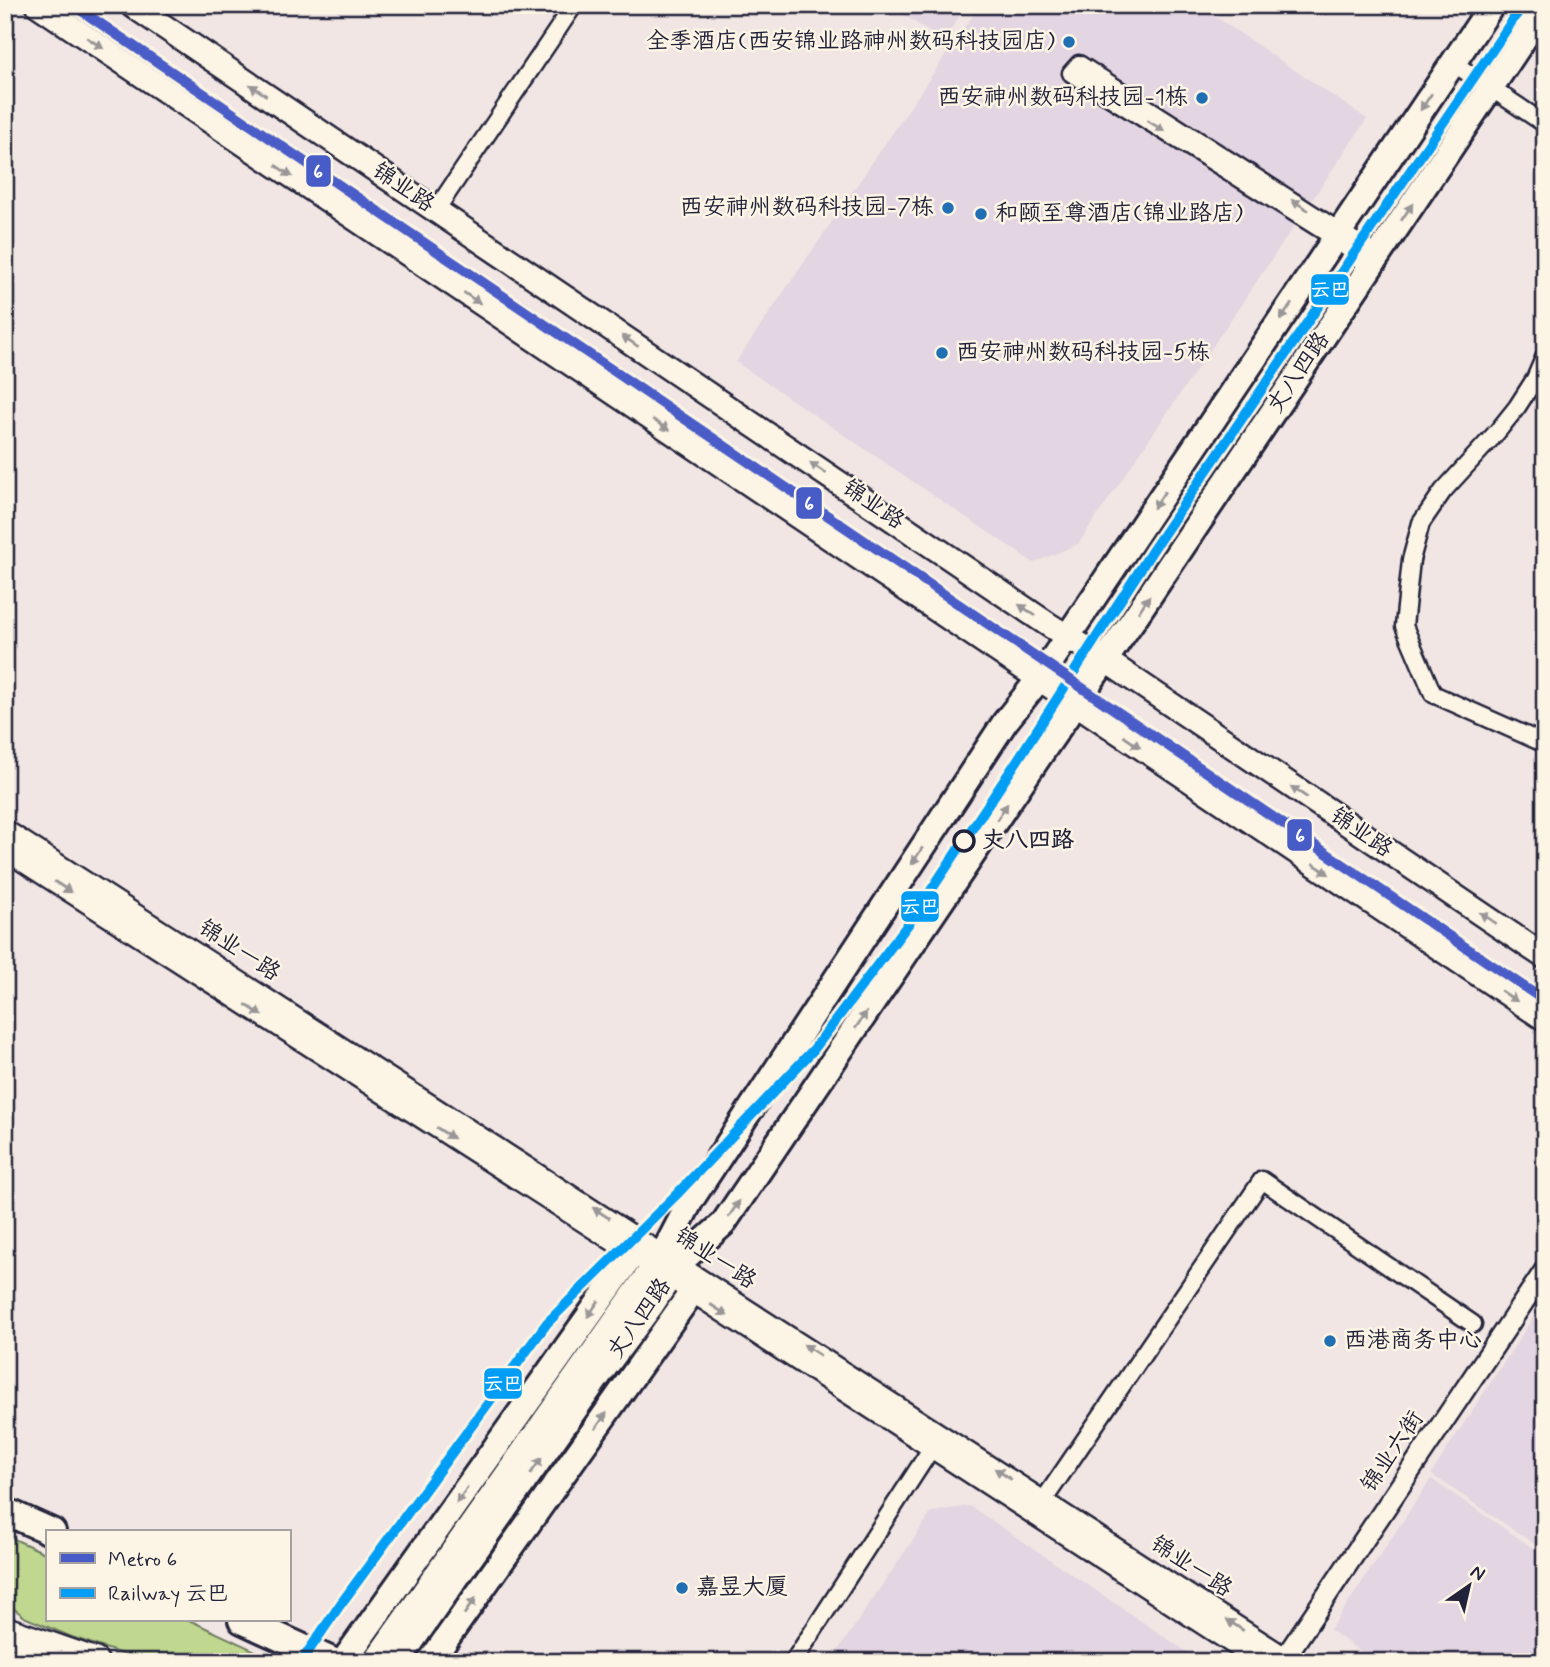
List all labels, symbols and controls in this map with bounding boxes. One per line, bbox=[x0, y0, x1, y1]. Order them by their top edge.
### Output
place label: 全季酒店(西安锦业路神州数码科技园店) bbox=[646, 27, 1055, 57]
marker: 全季酒店(西安锦业路神州数码科技园店) bbox=[1061, 34, 1077, 50]
one-way arrow bbox=[85, 37, 105, 50]
one-way arrow bbox=[249, 83, 267, 97]
place label: 西安神州数码科技园-1栋 bbox=[937, 83, 1188, 113]
marker: 西安神州数码科技园-1栋 bbox=[1194, 90, 1210, 106]
one-way arrow bbox=[1420, 93, 1433, 112]
one-way arrow bbox=[1146, 120, 1166, 133]
line badge: 6 bbox=[305, 154, 332, 188]
street label: 锦业路 bbox=[366, 156, 440, 220]
text: 6 bbox=[313, 160, 323, 185]
one-way arrow bbox=[274, 164, 293, 177]
place label: 西安神州数码科技园-7栋 bbox=[680, 193, 934, 223]
one-way arrow bbox=[1291, 198, 1309, 212]
place label: 和颐至尊酒店(锦业路店) bbox=[995, 199, 1243, 229]
marker: 西安神州数码科技园-7栋 bbox=[940, 200, 956, 216]
one-way arrow bbox=[1400, 202, 1413, 221]
marker: 和颐至尊酒店(锦业路店) bbox=[973, 206, 989, 222]
line badge: 云巴 bbox=[1310, 273, 1350, 306]
text: 云巴 bbox=[1311, 278, 1349, 303]
one-way arrow bbox=[462, 291, 482, 304]
one-way arrow bbox=[1280, 302, 1293, 321]
street label: 丈八四路 bbox=[1261, 326, 1337, 420]
one-way arrow bbox=[620, 335, 639, 348]
place label: 西安神州数码科技园-5栋 bbox=[956, 338, 1210, 368]
marker: 西安神州数码科技园-5栋 bbox=[934, 345, 950, 361]
one-way arrow bbox=[652, 418, 670, 432]
one-way arrow bbox=[808, 462, 828, 475]
street label: 锦业路 bbox=[836, 473, 910, 537]
line badge: 6 bbox=[795, 486, 823, 520]
one-way arrow bbox=[1152, 490, 1165, 510]
text: 6 bbox=[804, 492, 814, 517]
one-way arrow bbox=[1137, 595, 1151, 613]
one-way arrow bbox=[1017, 603, 1037, 616]
one-way arrow bbox=[1123, 735, 1141, 749]
one-way arrow bbox=[1290, 785, 1308, 799]
street label: 锦业路 bbox=[1324, 801, 1398, 865]
one-way arrow bbox=[995, 802, 1008, 821]
line badge: 6 bbox=[1286, 818, 1313, 852]
text: 6 bbox=[1295, 824, 1305, 849]
place label: 丈八四路 bbox=[982, 826, 1074, 856]
marker: 丈八四路 bbox=[953, 830, 975, 852]
one-way arrow bbox=[910, 847, 923, 866]
one-way arrow bbox=[1311, 862, 1330, 875]
one-way arrow bbox=[53, 880, 72, 893]
line badge: 云巴 bbox=[900, 890, 940, 923]
text: 云巴 bbox=[901, 895, 939, 920]
one-way arrow bbox=[1478, 912, 1498, 925]
street label: 锦业一路 bbox=[192, 913, 286, 989]
one-way arrow bbox=[1500, 989, 1519, 1002]
one-way arrow bbox=[245, 1003, 263, 1017]
one-way arrow bbox=[854, 1011, 867, 1030]
one-way arrow bbox=[436, 1126, 455, 1139]
one-way arrow bbox=[727, 1200, 741, 1218]
one-way arrow bbox=[591, 1207, 610, 1220]
street label: 锦业一路 bbox=[668, 1221, 762, 1297]
street label: 丈八四路 bbox=[601, 1273, 679, 1365]
one-way arrow bbox=[587, 1300, 601, 1318]
one-way arrow bbox=[709, 1303, 729, 1316]
place label: 西港商务中心 bbox=[1344, 1326, 1482, 1356]
marker: 西港商务中心 bbox=[1322, 1333, 1338, 1349]
one-way arrow bbox=[802, 1344, 822, 1357]
line badge: 云巴 bbox=[483, 1367, 523, 1400]
text: 云巴 bbox=[484, 1372, 522, 1397]
street label: 锦业六街 bbox=[1355, 1405, 1431, 1499]
one-way arrow bbox=[594, 1412, 608, 1430]
one-way arrow bbox=[528, 1457, 542, 1475]
one-way arrow bbox=[994, 1467, 1012, 1481]
one-way arrow bbox=[455, 1486, 469, 1504]
street label: 锦业一路 bbox=[1144, 1529, 1238, 1605]
legend bbox=[46, 1530, 290, 1622]
text: Metro 6 bbox=[108, 1546, 177, 1574]
north arrow bbox=[1434, 1552, 1504, 1622]
text: N bbox=[1465, 1559, 1490, 1587]
place label: 嘉昱大厦 bbox=[696, 1573, 788, 1603]
text: Railway 云巴 bbox=[108, 1580, 228, 1608]
marker: 嘉昱大厦 bbox=[674, 1580, 690, 1596]
one-way arrow bbox=[463, 1597, 477, 1615]
one-way arrow bbox=[1225, 1618, 1245, 1631]

